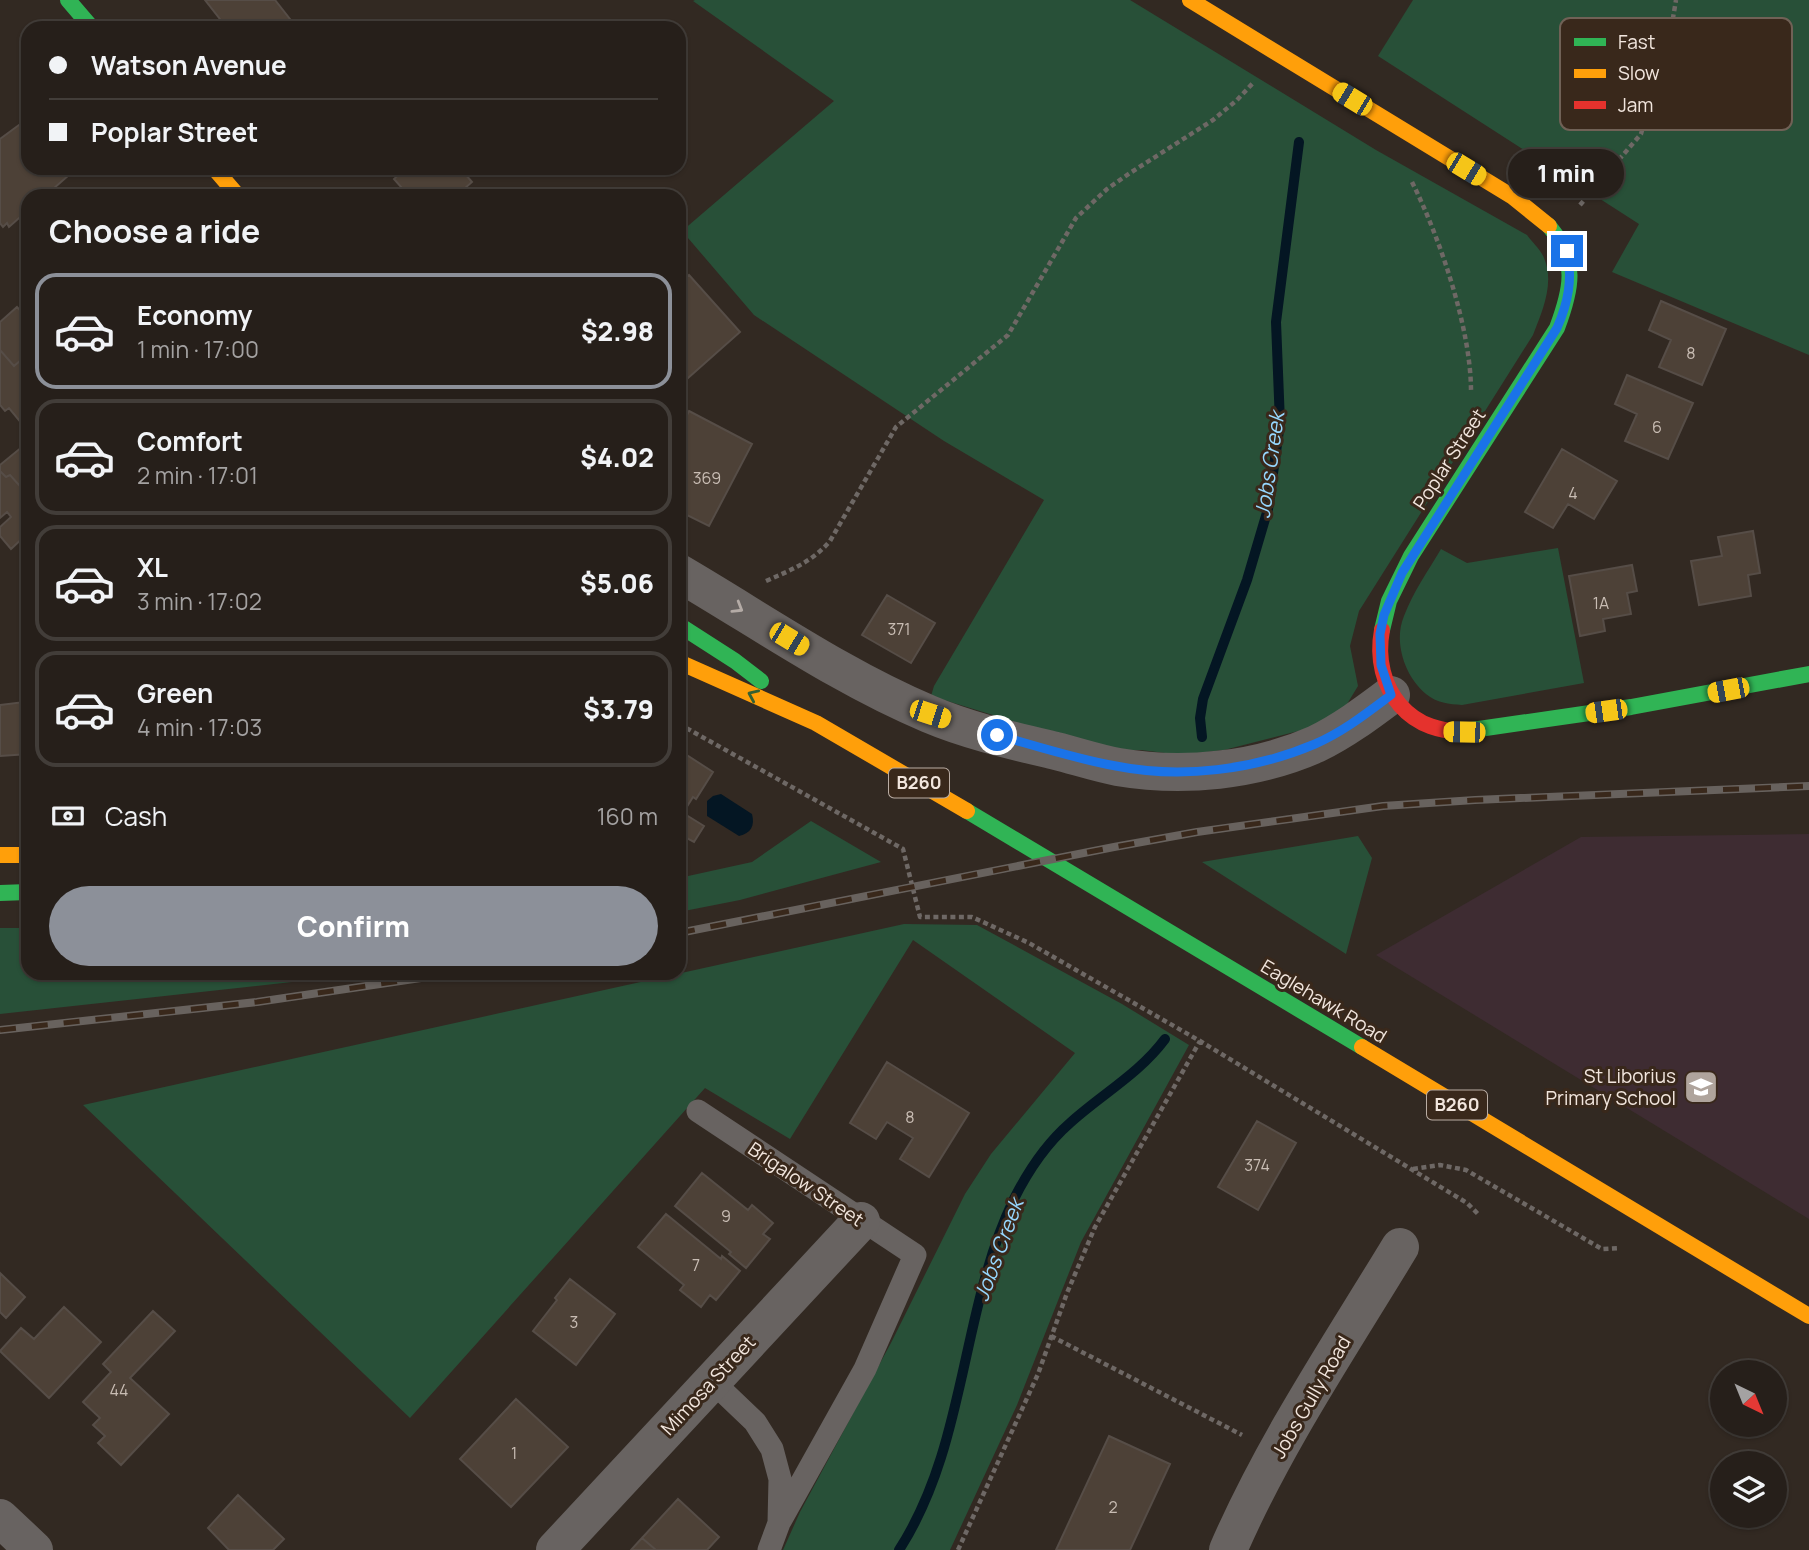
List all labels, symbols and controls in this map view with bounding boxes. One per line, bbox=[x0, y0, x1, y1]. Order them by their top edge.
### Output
legend bbox=[1560, 18, 1792, 130]
text: Fast bbox=[1618, 29, 1655, 55]
text: Watson Avenue bbox=[91, 47, 287, 83]
text: Slow bbox=[1618, 60, 1660, 86]
car bbox=[1329, 79, 1376, 119]
text: Jam bbox=[1618, 92, 1653, 118]
text: Poplar Street bbox=[91, 114, 258, 150]
car bbox=[1443, 149, 1490, 189]
callout: 1 min bbox=[1509, 149, 1625, 198]
text: 1 min bbox=[1537, 157, 1595, 189]
text: Choose a ride bbox=[49, 209, 260, 253]
route end bbox=[1551, 235, 1583, 267]
text: Economy bbox=[137, 297, 252, 333]
icon: car bbox=[53, 300, 116, 363]
text: $2.98 bbox=[581, 313, 654, 349]
text: 1 min · 17:00 bbox=[137, 333, 259, 365]
house number: 8 bbox=[1686, 342, 1696, 364]
street label: Poplar Street bbox=[1407, 404, 1491, 514]
water label: Jobs Creek bbox=[1248, 407, 1291, 520]
house number: 6 bbox=[1652, 416, 1662, 438]
text: Comfort bbox=[137, 423, 243, 459]
icon: car bbox=[53, 426, 116, 489]
text: $4.02 bbox=[580, 439, 654, 475]
text: 2 min · 17:01 bbox=[137, 459, 258, 491]
house number: 369 bbox=[693, 467, 721, 489]
house number: 4 bbox=[1568, 482, 1578, 504]
text: XL bbox=[137, 549, 168, 585]
icon: car bbox=[53, 552, 116, 615]
text: $5.06 bbox=[580, 565, 654, 601]
text: 3 min · 17:02 bbox=[137, 585, 262, 617]
house number: 1A bbox=[1593, 592, 1609, 614]
one-way arrow bbox=[730, 599, 743, 612]
house number: 371 bbox=[887, 618, 911, 640]
car bbox=[766, 619, 813, 659]
text: Green bbox=[137, 675, 213, 711]
car bbox=[1706, 676, 1751, 704]
icon: car bbox=[53, 678, 116, 741]
one-way arrow bbox=[748, 689, 761, 703]
text: $3.79 bbox=[583, 691, 654, 727]
car bbox=[907, 698, 954, 730]
car bbox=[1584, 698, 1629, 724]
text: 4 min · 17:03 bbox=[137, 711, 262, 743]
route start bbox=[981, 719, 1013, 751]
car bbox=[1443, 721, 1486, 743]
road number: B260 bbox=[889, 768, 949, 798]
icon: cash bbox=[49, 797, 87, 835]
text: Cash bbox=[105, 798, 167, 834]
text: 160 m bbox=[597, 800, 658, 832]
button: Confirm bbox=[49, 886, 658, 966]
street label: Eaglehawk Road bbox=[1256, 953, 1392, 1049]
place label: St Liborius Primary School bbox=[1546, 1063, 1676, 1111]
school or university icon: St Liborius Primary School bbox=[1682, 1068, 1720, 1106]
road number: B260 bbox=[1427, 1090, 1487, 1120]
house number: 8 bbox=[905, 1106, 915, 1128]
street label: Brigalow Street bbox=[743, 1136, 869, 1232]
house number: 374 bbox=[1244, 1154, 1270, 1176]
water label: Jobs Creek bbox=[967, 1192, 1030, 1305]
house number: 9 bbox=[721, 1205, 731, 1227]
house number: 7 bbox=[692, 1254, 700, 1276]
house number: 3 bbox=[570, 1311, 578, 1333]
street label: Mimosa Street bbox=[655, 1329, 761, 1441]
street label: Jobs Gully Road bbox=[1265, 1331, 1357, 1463]
north arrow bbox=[1710, 1360, 1787, 1437]
map controls bbox=[1710, 1360, 1787, 1528]
house number: 44 bbox=[109, 1379, 129, 1401]
house number: 1 bbox=[511, 1442, 517, 1464]
button: layers bbox=[1710, 1451, 1787, 1528]
house number: 2 bbox=[1108, 1496, 1118, 1518]

